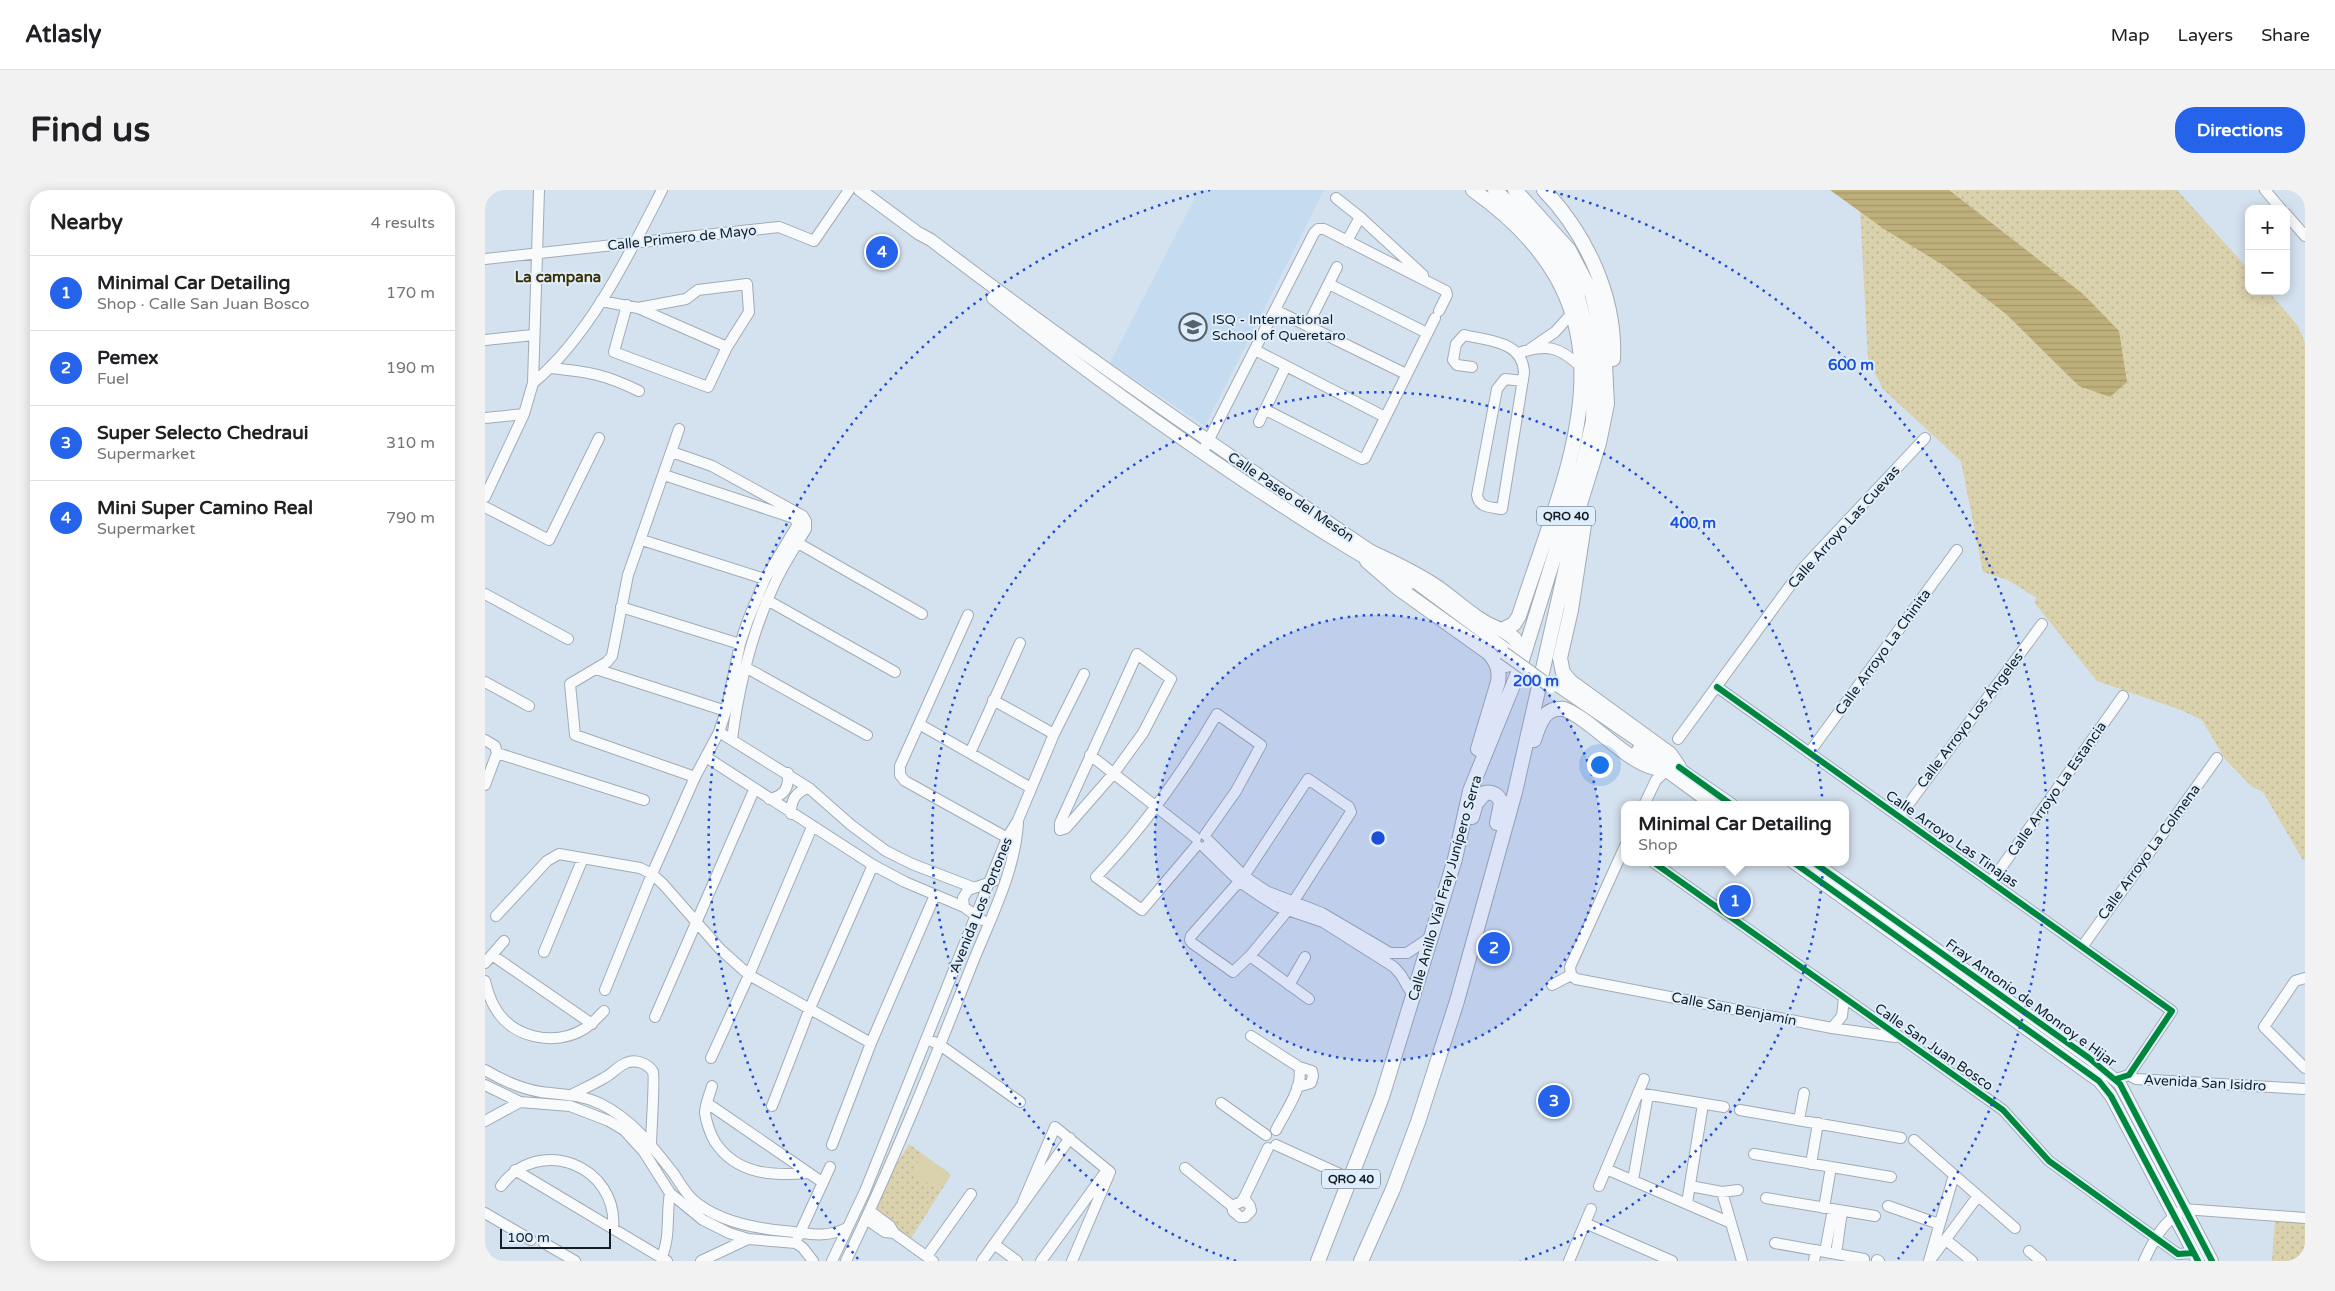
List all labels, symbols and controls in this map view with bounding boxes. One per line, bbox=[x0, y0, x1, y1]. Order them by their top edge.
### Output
text: Atlasly bbox=[25, 20, 101, 49]
text: Map bbox=[2111, 24, 2150, 46]
text: Layers bbox=[2178, 24, 2233, 46]
text: Share bbox=[2261, 24, 2310, 46]
button: Directions bbox=[2175, 107, 2305, 153]
text: Find us bbox=[30, 109, 150, 151]
map controls bbox=[2245, 205, 2290, 295]
button: + bbox=[2245, 205, 2290, 250]
text: Nearby bbox=[50, 210, 123, 235]
text: 4 results bbox=[371, 213, 435, 233]
street label: Calle Primero de Mayo bbox=[607, 222, 757, 254]
pin: 4 bbox=[866, 233, 898, 271]
button: − bbox=[2245, 250, 2290, 295]
district label: La campana bbox=[515, 268, 601, 287]
text: Minimal Car Detailing bbox=[97, 272, 290, 294]
text: 1 bbox=[61, 283, 71, 303]
text: 170 m bbox=[386, 283, 435, 303]
text: Shop · Calle San Juan Bosco bbox=[97, 294, 310, 314]
place label: ISQ - International School of Queretaro bbox=[1212, 311, 1346, 344]
school or university icon: ISQ - International School of Queretaro bbox=[1178, 312, 1208, 342]
text: Pemex bbox=[97, 347, 159, 369]
text: 600 m bbox=[1828, 356, 1874, 374]
text: 2 bbox=[61, 358, 71, 378]
text: 190 m bbox=[386, 358, 435, 378]
text: Fuel bbox=[97, 369, 129, 389]
text: Super Selecto Chedraui bbox=[97, 422, 308, 444]
text: 3 bbox=[61, 433, 71, 453]
text: 310 m bbox=[386, 433, 435, 453]
text: Supermarket bbox=[97, 444, 195, 464]
street label: Calle Paseo del Mesón bbox=[1225, 448, 1357, 546]
street label: Calle Arroyo Las Cuevas bbox=[1784, 462, 1904, 592]
text: Mini Super Camino Real bbox=[97, 497, 313, 519]
road number: QRO 40 bbox=[1537, 506, 1595, 526]
text: 4 bbox=[61, 508, 71, 528]
text: 790 m bbox=[386, 508, 435, 528]
text: 400 m bbox=[1670, 514, 1716, 532]
text: Supermarket bbox=[97, 519, 195, 539]
street label: Calle Arroyo La Chinita bbox=[1832, 586, 1934, 718]
street label: Calle Arroyo Los Ángeles bbox=[1913, 648, 2027, 791]
text: 200 m bbox=[1513, 672, 1559, 690]
street label: Calle Arroyo La Estancia bbox=[2004, 718, 2110, 860]
your location bbox=[1587, 752, 1613, 778]
street label: Calle Anillo Vial Fray Junípero Serra bbox=[1405, 773, 1485, 1003]
street label: Calle Arroyo La Colmena bbox=[2094, 781, 2204, 923]
street label: Calle Arroyo Las Tinajas bbox=[1883, 787, 2022, 891]
popup bbox=[1621, 801, 1849, 866]
text: Minimal Car Detailing bbox=[1638, 813, 1832, 835]
centre of rings bbox=[1369, 829, 1387, 847]
street label: Avenida Los Portones bbox=[946, 835, 1016, 975]
text: Shop bbox=[1638, 835, 1678, 855]
pin: 1 bbox=[1719, 882, 1751, 920]
pin: 2 bbox=[1478, 929, 1510, 967]
street label: Fray Antonio de Monroy e Hijar bbox=[1942, 935, 2120, 1071]
street label: Calle San Benjamín bbox=[1670, 989, 1798, 1029]
street label: Calle San Juan Bosco bbox=[1872, 1000, 1996, 1094]
street label: Avenida San Isidro bbox=[2143, 1071, 2267, 1095]
pin: 3 bbox=[1538, 1082, 1570, 1120]
road number: QRO 40 bbox=[1322, 1170, 1380, 1189]
scale bar bbox=[500, 1226, 611, 1249]
text: 100 m bbox=[507, 1229, 550, 1246]

